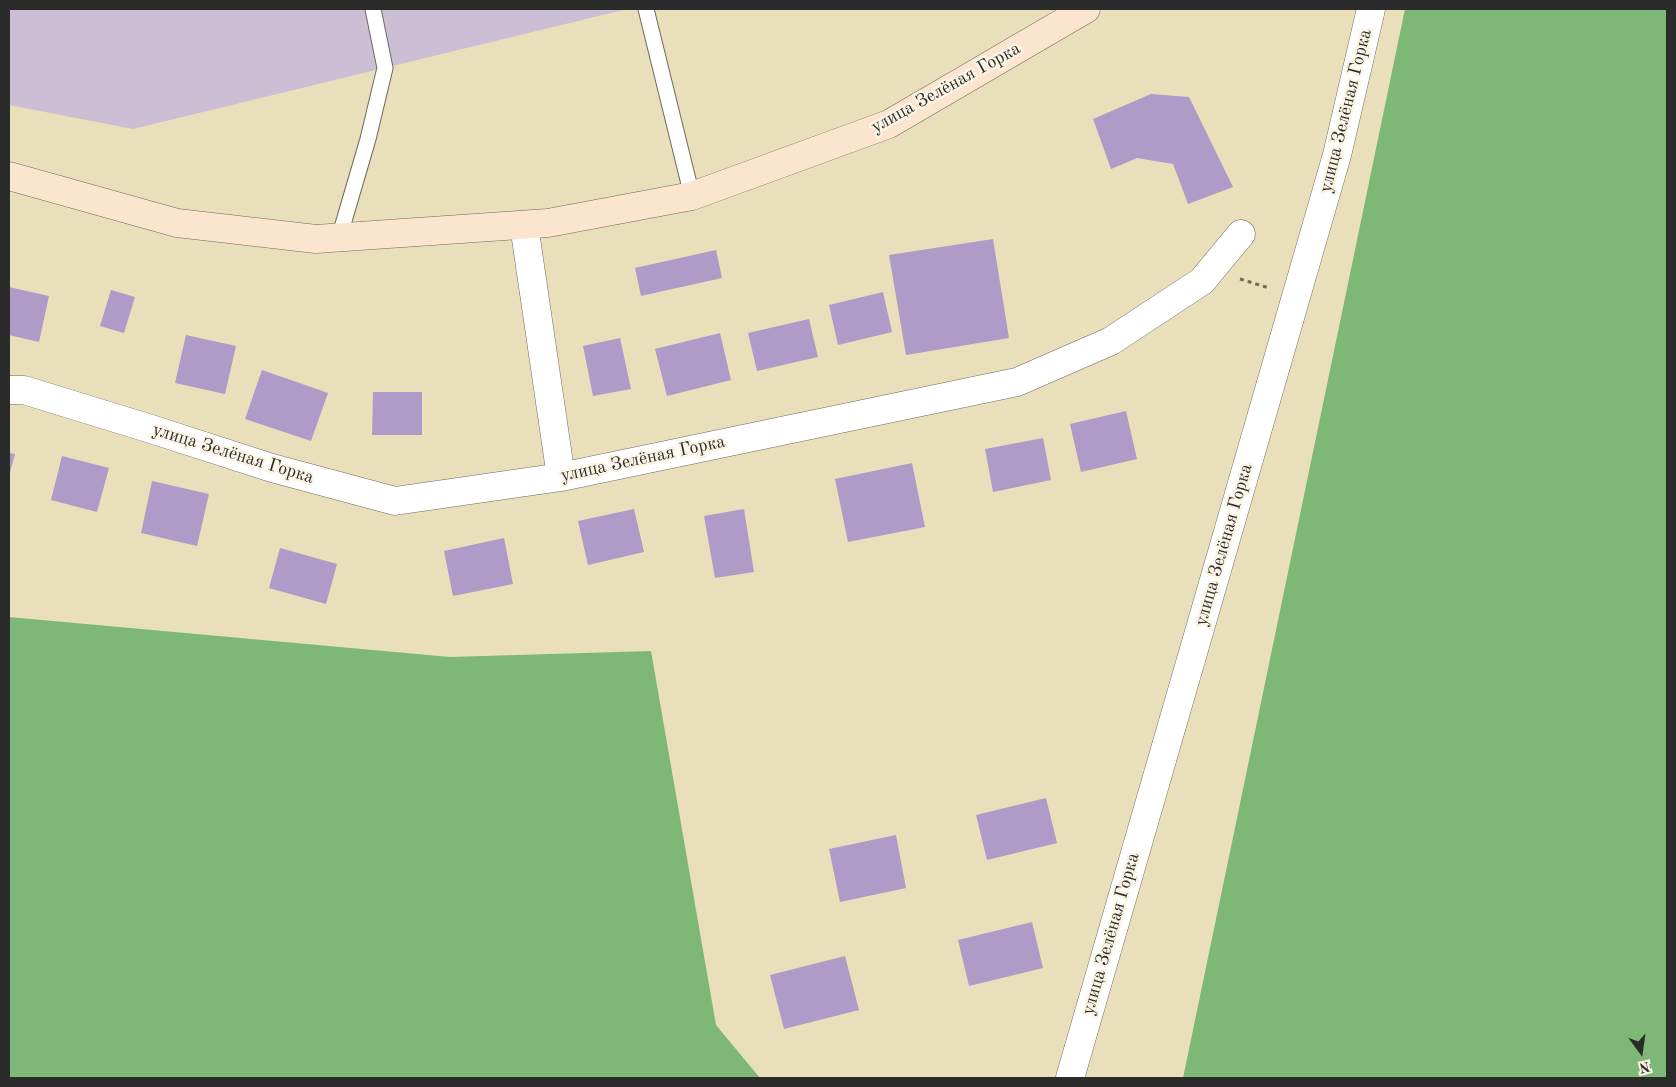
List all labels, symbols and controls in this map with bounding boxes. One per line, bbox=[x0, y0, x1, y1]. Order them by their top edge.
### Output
street label: улица Зелёная Горка bbox=[1315, 27, 1377, 195]
street label: улица Зелёная Горка bbox=[867, 38, 1025, 138]
street label: улица Зелёная Горка bbox=[150, 419, 316, 489]
street label: улица Зелёная Горка bbox=[559, 431, 727, 487]
street label: улица Зелёная Горка bbox=[1191, 461, 1257, 629]
street label: улица Зелёная Горка bbox=[1078, 850, 1144, 1018]
north arrow bbox=[1616, 1027, 1666, 1077]
text: N bbox=[1638, 1058, 1652, 1075]

